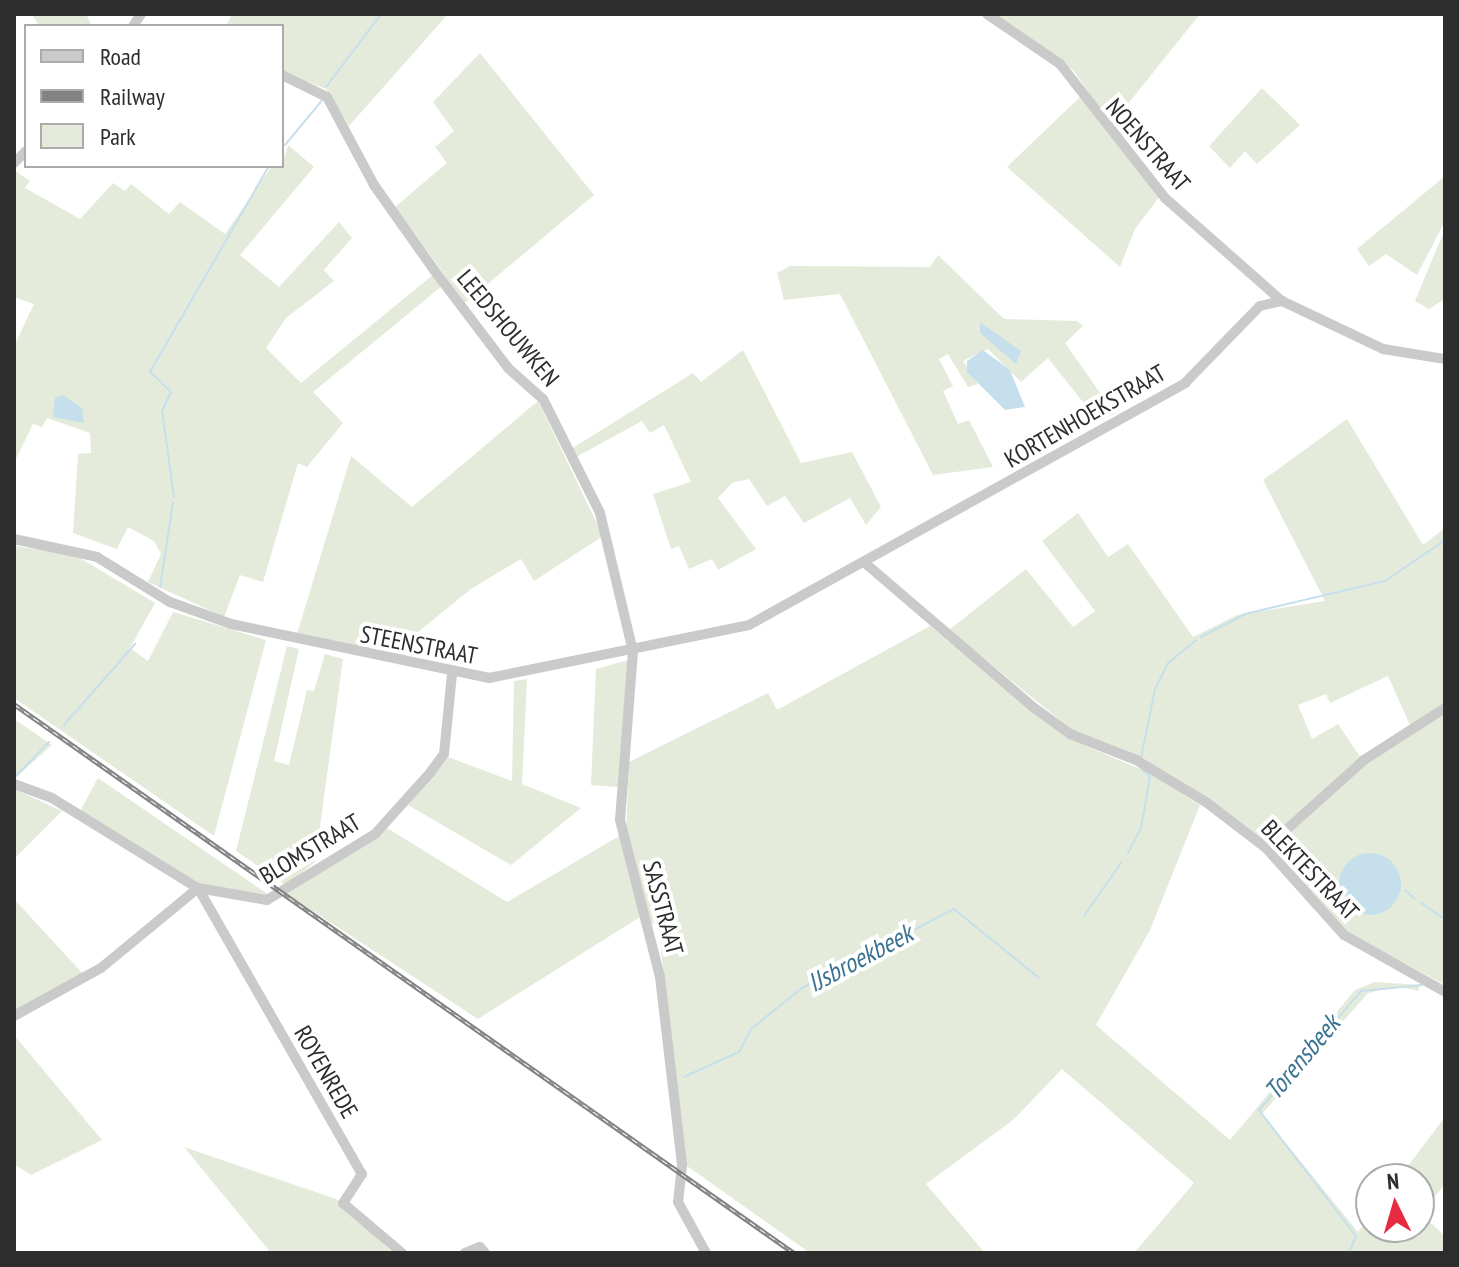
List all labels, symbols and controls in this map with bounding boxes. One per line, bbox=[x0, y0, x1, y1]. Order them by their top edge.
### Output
legend bbox=[24, 24, 284, 168]
text: Road bbox=[100, 41, 141, 72]
text: Railway bbox=[100, 81, 165, 112]
street label: NOENSTRAAT bbox=[1100, 93, 1196, 197]
text: Park bbox=[100, 121, 136, 152]
street label: LEEDSHOUWKEN bbox=[451, 264, 565, 392]
street label: KORTENHOEKSTRAAT bbox=[999, 358, 1171, 474]
street label: STEENSTRAAT bbox=[358, 620, 480, 670]
street label: BLOMSTRAAT bbox=[254, 808, 366, 890]
street label: BLEKTESTRAAT bbox=[1255, 814, 1365, 926]
street label: SASSTRAAT bbox=[637, 858, 689, 958]
water label: IJsbroekbeek bbox=[802, 917, 918, 999]
water label: Torensbeek bbox=[1258, 1008, 1346, 1106]
street label: ROYENREDE bbox=[288, 1021, 364, 1123]
north arrow bbox=[1355, 1163, 1435, 1243]
text: N bbox=[1386, 1167, 1400, 1196]

